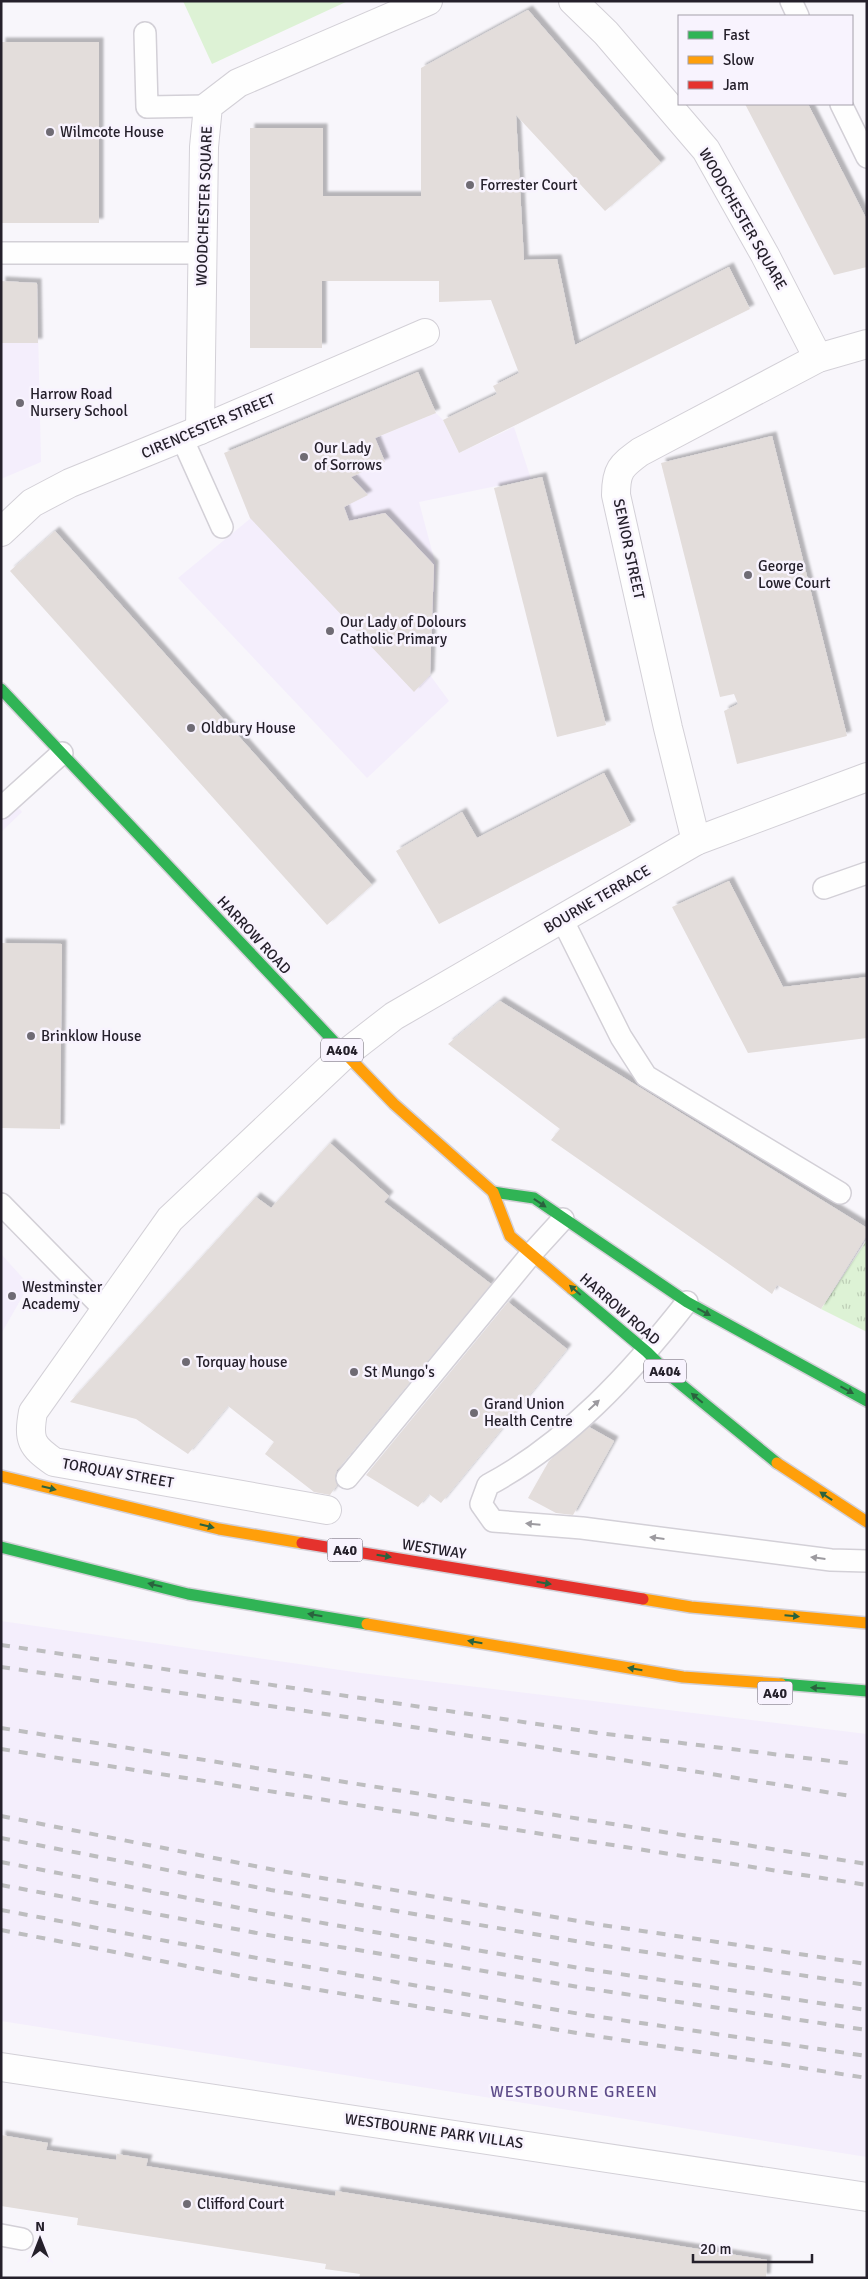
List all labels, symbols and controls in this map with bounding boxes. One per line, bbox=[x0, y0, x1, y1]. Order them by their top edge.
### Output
legend bbox=[678, 15, 853, 105]
text: Fast bbox=[723, 26, 750, 44]
text: Slow bbox=[723, 51, 754, 69]
text: Jam bbox=[723, 76, 749, 94]
place label: Wilmcote House bbox=[60, 123, 164, 141]
marker: Wilmcote House bbox=[44, 126, 56, 138]
street label: WOODCHESTER SQUARE bbox=[192, 126, 216, 286]
street label: WOODCHESTER SQUARE bbox=[695, 145, 791, 293]
place label: Forrester Court bbox=[480, 176, 578, 194]
marker: Forrester Court bbox=[464, 179, 476, 191]
place label: Harrow Road Nursery School bbox=[30, 385, 128, 420]
street label: CIRENCESTER STREET bbox=[138, 389, 278, 462]
marker: Harrow Road Nursery School bbox=[14, 397, 26, 409]
place label: Our Lady of Sorrows bbox=[314, 439, 382, 474]
marker: Our Lady of Sorrows bbox=[298, 451, 310, 463]
street label: SENIOR STREET bbox=[610, 497, 649, 601]
place label: George Lowe Court bbox=[758, 557, 831, 592]
marker: George Lowe Court bbox=[742, 569, 754, 581]
place label: Our Lady of Dolours Catholic Primary bbox=[340, 613, 467, 648]
marker: Our Lady of Dolours Catholic Primary bbox=[324, 625, 336, 637]
place label: Oldbury House bbox=[201, 719, 296, 737]
marker: Oldbury House bbox=[185, 722, 197, 734]
street label: BOURNE TERRACE bbox=[540, 861, 654, 937]
street label: HARROW ROAD bbox=[213, 892, 295, 978]
place label: Brinklow House bbox=[41, 1027, 141, 1045]
marker: Brinklow House bbox=[25, 1030, 37, 1042]
road number: A404 bbox=[321, 1038, 363, 1062]
one-way arrow bbox=[533, 1198, 547, 1208]
street label: HARROW ROAD bbox=[576, 1269, 664, 1349]
place label: Westminster Academy bbox=[22, 1278, 103, 1313]
one-way arrow bbox=[569, 1285, 582, 1296]
marker: Westminster Academy bbox=[6, 1290, 18, 1302]
one-way arrow bbox=[698, 1307, 711, 1316]
place label: Torquay house bbox=[196, 1353, 287, 1371]
marker: Torquay house bbox=[180, 1356, 192, 1368]
road number: A404 bbox=[644, 1360, 686, 1382]
place label: St Mungo's bbox=[364, 1363, 435, 1381]
marker: St Mungo's bbox=[348, 1366, 360, 1378]
one-way arrow bbox=[840, 1386, 853, 1395]
one-way arrow bbox=[690, 1392, 703, 1403]
place label: Grand Union Health Centre bbox=[484, 1395, 573, 1430]
one-way arrow bbox=[587, 1399, 599, 1411]
marker: Grand Union Health Centre bbox=[468, 1407, 480, 1419]
street label: TORQUAY STREET bbox=[61, 1454, 176, 1492]
one-way arrow bbox=[41, 1484, 56, 1492]
one-way arrow bbox=[819, 1491, 833, 1501]
one-way arrow bbox=[525, 1520, 541, 1528]
one-way arrow bbox=[199, 1522, 214, 1530]
one-way arrow bbox=[649, 1534, 665, 1542]
street label: WESTWAY bbox=[401, 1535, 468, 1563]
road number: A40 bbox=[328, 1538, 362, 1562]
one-way arrow bbox=[376, 1553, 392, 1561]
one-way arrow bbox=[810, 1554, 826, 1562]
one-way arrow bbox=[537, 1579, 553, 1587]
one-way arrow bbox=[147, 1581, 162, 1589]
one-way arrow bbox=[306, 1611, 322, 1619]
one-way arrow bbox=[784, 1613, 800, 1621]
one-way arrow bbox=[466, 1638, 482, 1646]
one-way arrow bbox=[627, 1665, 643, 1673]
road number: A40 bbox=[758, 1682, 792, 1705]
one-way arrow bbox=[810, 1684, 826, 1692]
district label: WESTBOURNE GREEN bbox=[490, 2082, 658, 2102]
street label: WESTBOURNE PARK VILLAS bbox=[343, 2110, 525, 2152]
place label: Clifford Court bbox=[197, 2195, 284, 2213]
marker: Clifford Court bbox=[181, 2198, 193, 2210]
north arrow bbox=[15, 2214, 65, 2264]
text: N bbox=[35, 2218, 45, 2235]
scale bar bbox=[693, 2232, 812, 2264]
text: 20 m bbox=[700, 2240, 731, 2258]

